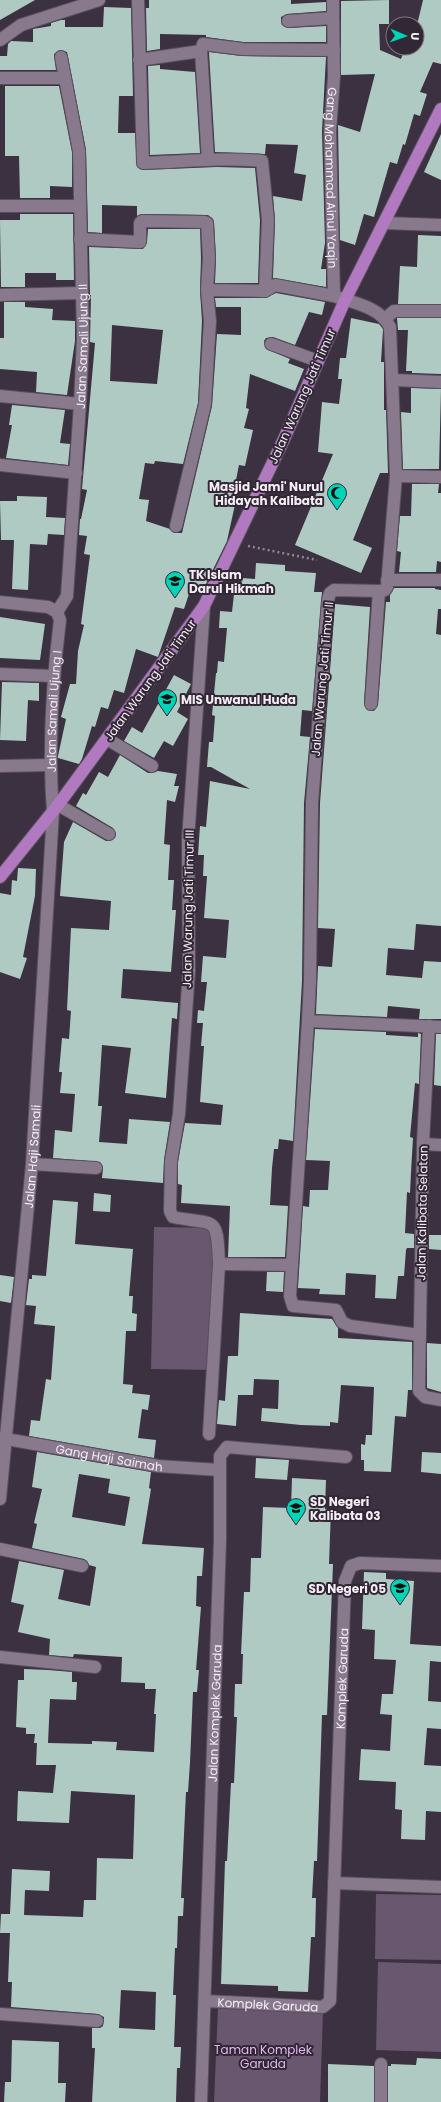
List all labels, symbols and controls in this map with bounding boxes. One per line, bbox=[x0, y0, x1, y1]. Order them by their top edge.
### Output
north arrow bbox=[385, 16, 425, 56]
text: U bbox=[407, 32, 423, 41]
street label: Gang Mohammad Ainul Yaqin bbox=[321, 87, 342, 269]
street label: Jalan Samali Ujung II bbox=[71, 284, 92, 409]
street label: Jalan Warung Jati Timur bbox=[264, 325, 340, 466]
place label: Masjid Jami' Nurul Hidayah Kalibata bbox=[209, 478, 323, 509]
mosque icon: Masjid Jami' Nurul Hidayah Kalibata bbox=[326, 482, 348, 510]
place label: TK Islam Darul Hikmah bbox=[189, 566, 274, 597]
school or university icon: TK Islam Darul Hikmah bbox=[164, 570, 186, 598]
street label: Jalan Warung Jati Timur II bbox=[307, 601, 337, 757]
street label: Jalan Warung Jati Timur bbox=[100, 615, 200, 744]
street label: Jalan Samali Ujung I bbox=[42, 650, 65, 772]
school or university icon: MIS Unwanul Huda bbox=[156, 688, 178, 716]
place label: MIS Unwanul Huda bbox=[181, 691, 296, 708]
street label: Jalan Warung Jati Timur III bbox=[178, 830, 198, 988]
street label: Jalan Haji Samali bbox=[19, 1104, 44, 1209]
street label: Jalan Kalibata Selatan bbox=[412, 1145, 432, 1281]
street label: Gang Haji Saimah bbox=[54, 1440, 163, 1475]
place label: SD Negeri Kalibata 03 bbox=[310, 1493, 381, 1524]
school or university icon: SD Negeri Kalibata 03 bbox=[285, 1497, 307, 1525]
school or university icon: SD Negeri 05 bbox=[389, 1577, 411, 1605]
place label: SD Negeri 05 bbox=[309, 1580, 386, 1597]
street label: Komplek Garuda bbox=[331, 1628, 352, 1729]
street label: Jalan Komplek Garuda bbox=[203, 1644, 225, 1782]
street label: Komplek Garuda bbox=[217, 1993, 319, 2015]
park label: Taman Komplek Garuda bbox=[214, 2041, 313, 2072]

